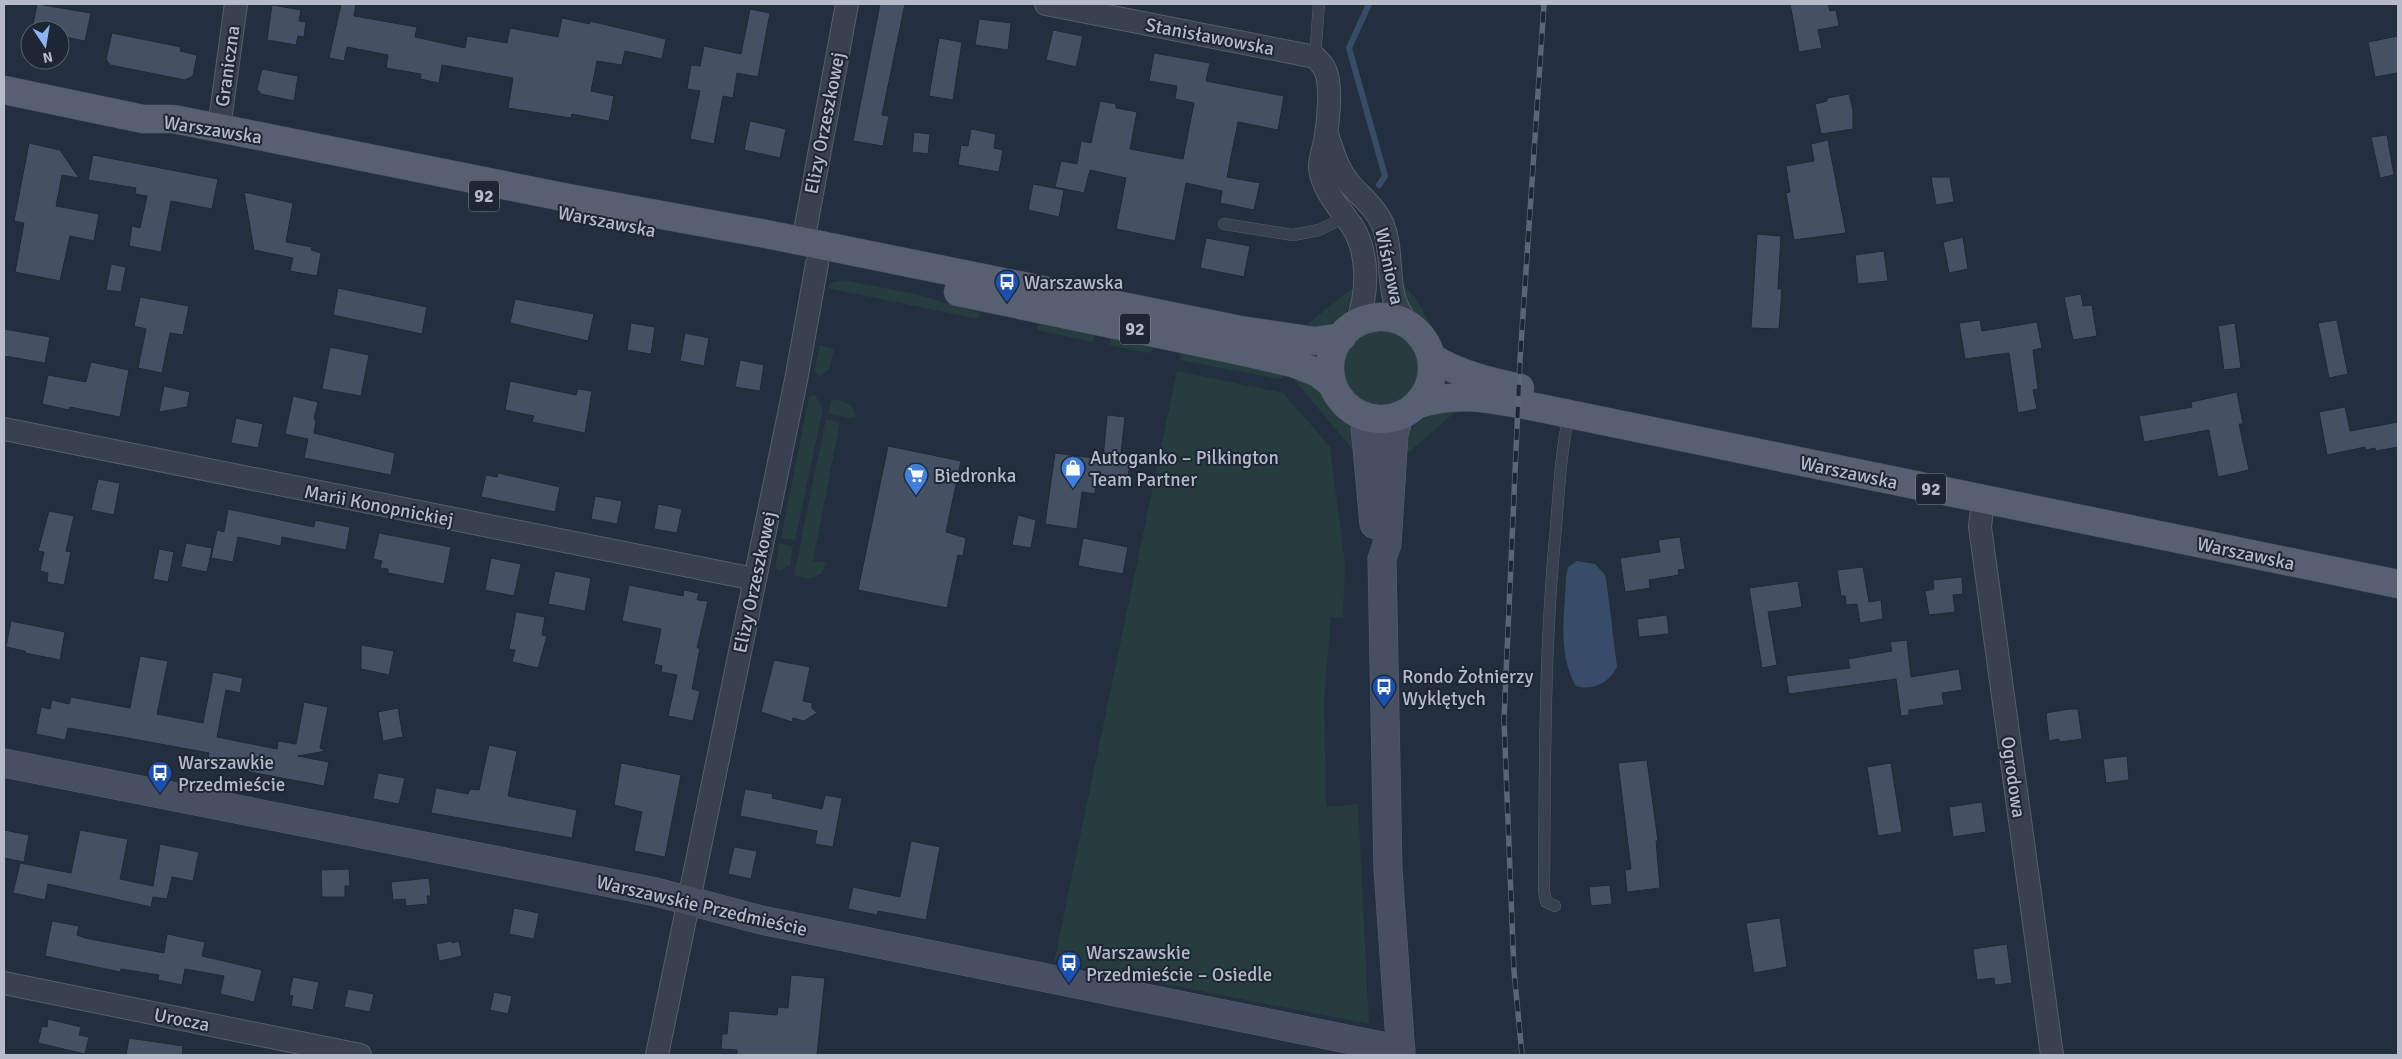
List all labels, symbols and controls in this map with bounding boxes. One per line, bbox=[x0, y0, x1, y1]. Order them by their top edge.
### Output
street label: Stanisławowska bbox=[1143, 13, 1276, 61]
north arrow bbox=[20, 20, 70, 70]
street label: Graniczna bbox=[210, 24, 246, 108]
text: N bbox=[41, 48, 54, 67]
street label: Elizy Orzeszkowej bbox=[799, 50, 851, 196]
street label: Warszawska bbox=[162, 110, 264, 150]
road number: 92 bbox=[469, 180, 499, 212]
street label: Warszawska bbox=[556, 201, 658, 243]
street label: Wiśniowa bbox=[1369, 226, 1409, 307]
bus stop icon: Warszawska bbox=[994, 269, 1020, 303]
place label: Warszawska bbox=[1024, 271, 1124, 295]
road number: 92 bbox=[1120, 314, 1150, 344]
place label: Autoganko – Pilkington Team Partner bbox=[1090, 446, 1279, 492]
street label: Warszawska bbox=[1798, 451, 1900, 495]
shop icon: Autoganko – Pilkington Team Partner bbox=[1060, 455, 1086, 489]
supermarket icon: Biedronka bbox=[903, 462, 929, 496]
place label: Biedronka bbox=[934, 464, 1016, 488]
road number: 92 bbox=[1916, 474, 1946, 504]
street label: Marii Konopnickiej bbox=[302, 480, 456, 532]
street label: Elizy Orzeszkowej bbox=[728, 509, 782, 655]
street label: Warszawska bbox=[2195, 532, 2297, 576]
place label: Rondo Żołnierzy Wyklętych bbox=[1402, 665, 1534, 711]
bus stop icon: Rondo Żołnierzy Wyklętych bbox=[1371, 674, 1397, 708]
street label: Ogrodowa bbox=[1995, 735, 2031, 819]
place label: Warszawkie Przedmieście bbox=[178, 751, 285, 797]
bus stop icon: Warszawkie Przedmieście bbox=[147, 760, 173, 794]
street label: Warszawskie Przedmieście bbox=[594, 870, 810, 942]
place label: Warszawskie Przedmieście – Osiedle bbox=[1086, 941, 1272, 987]
bus stop icon: Warszawskie Przedmieście – Osiedle bbox=[1056, 950, 1082, 984]
street label: Urocza bbox=[152, 1003, 212, 1037]

